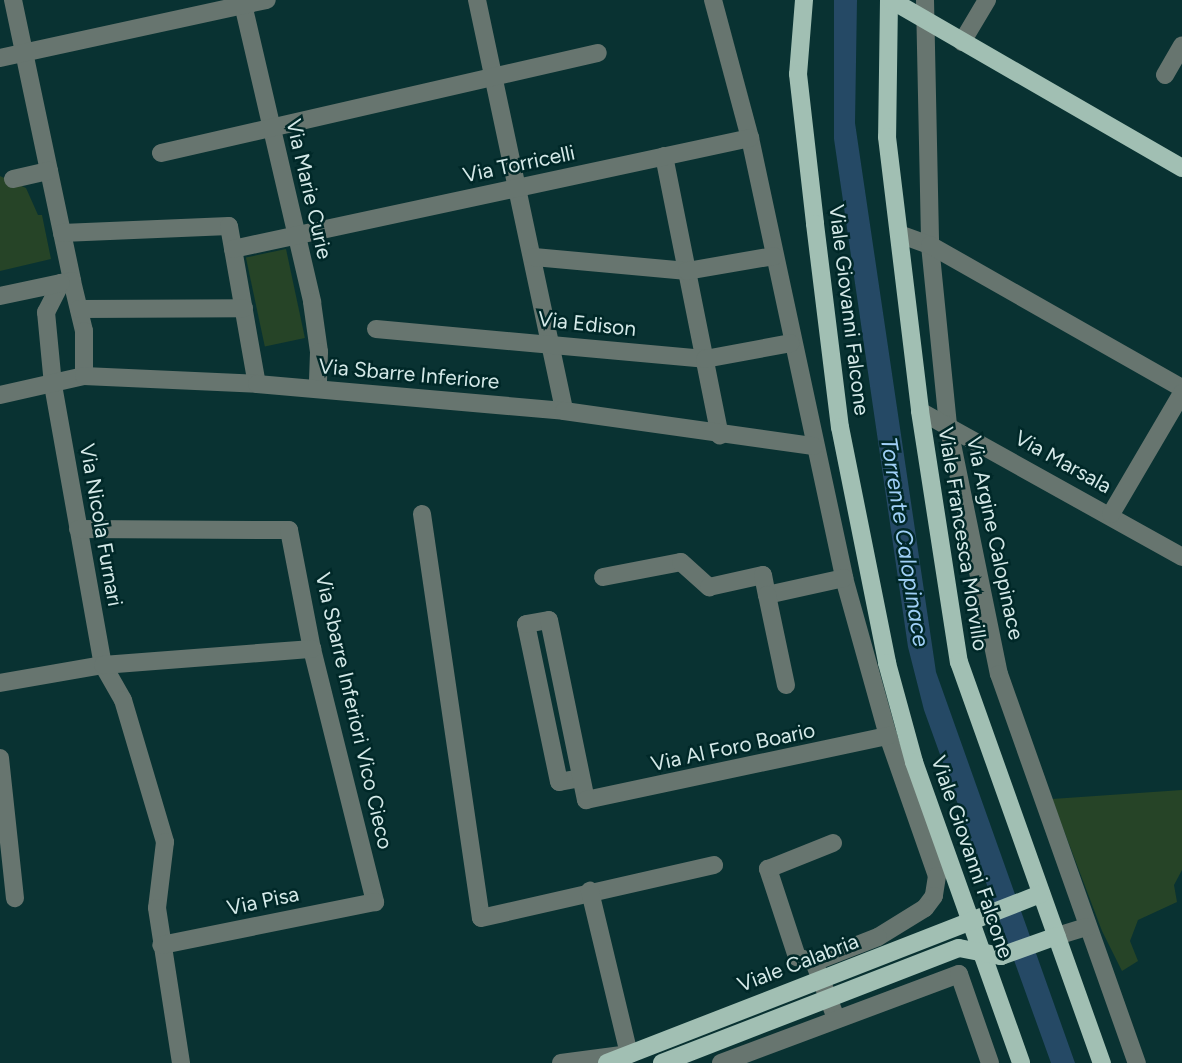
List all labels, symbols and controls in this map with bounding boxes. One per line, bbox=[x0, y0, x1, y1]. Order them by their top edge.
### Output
street label: Via Marie Curie bbox=[281, 117, 337, 261]
street label: Via Torricelli bbox=[461, 140, 577, 188]
street label: Viale Giovanni Falcone bbox=[824, 203, 874, 417]
street label: Via Edison bbox=[537, 306, 637, 342]
street label: Via Sbarre Inferiore bbox=[318, 354, 500, 394]
street label: Viale Francesca Morvillo bbox=[933, 425, 993, 653]
street label: Via Marsala bbox=[1010, 425, 1116, 499]
street label: Via Argine Calopinace bbox=[961, 434, 1029, 642]
water label: Torrente Calopinace bbox=[875, 435, 935, 649]
street label: Via Nicola Furnari bbox=[74, 442, 128, 608]
street label: Via Sbarre Inferiori Vico Cieco bbox=[310, 570, 398, 852]
street label: Via Al Foro Boario bbox=[649, 717, 817, 777]
street label: Viale Giovanni Falcone bbox=[926, 753, 1018, 961]
street label: Via Pisa bbox=[225, 881, 301, 921]
street label: Viale Calabria bbox=[734, 928, 862, 998]

